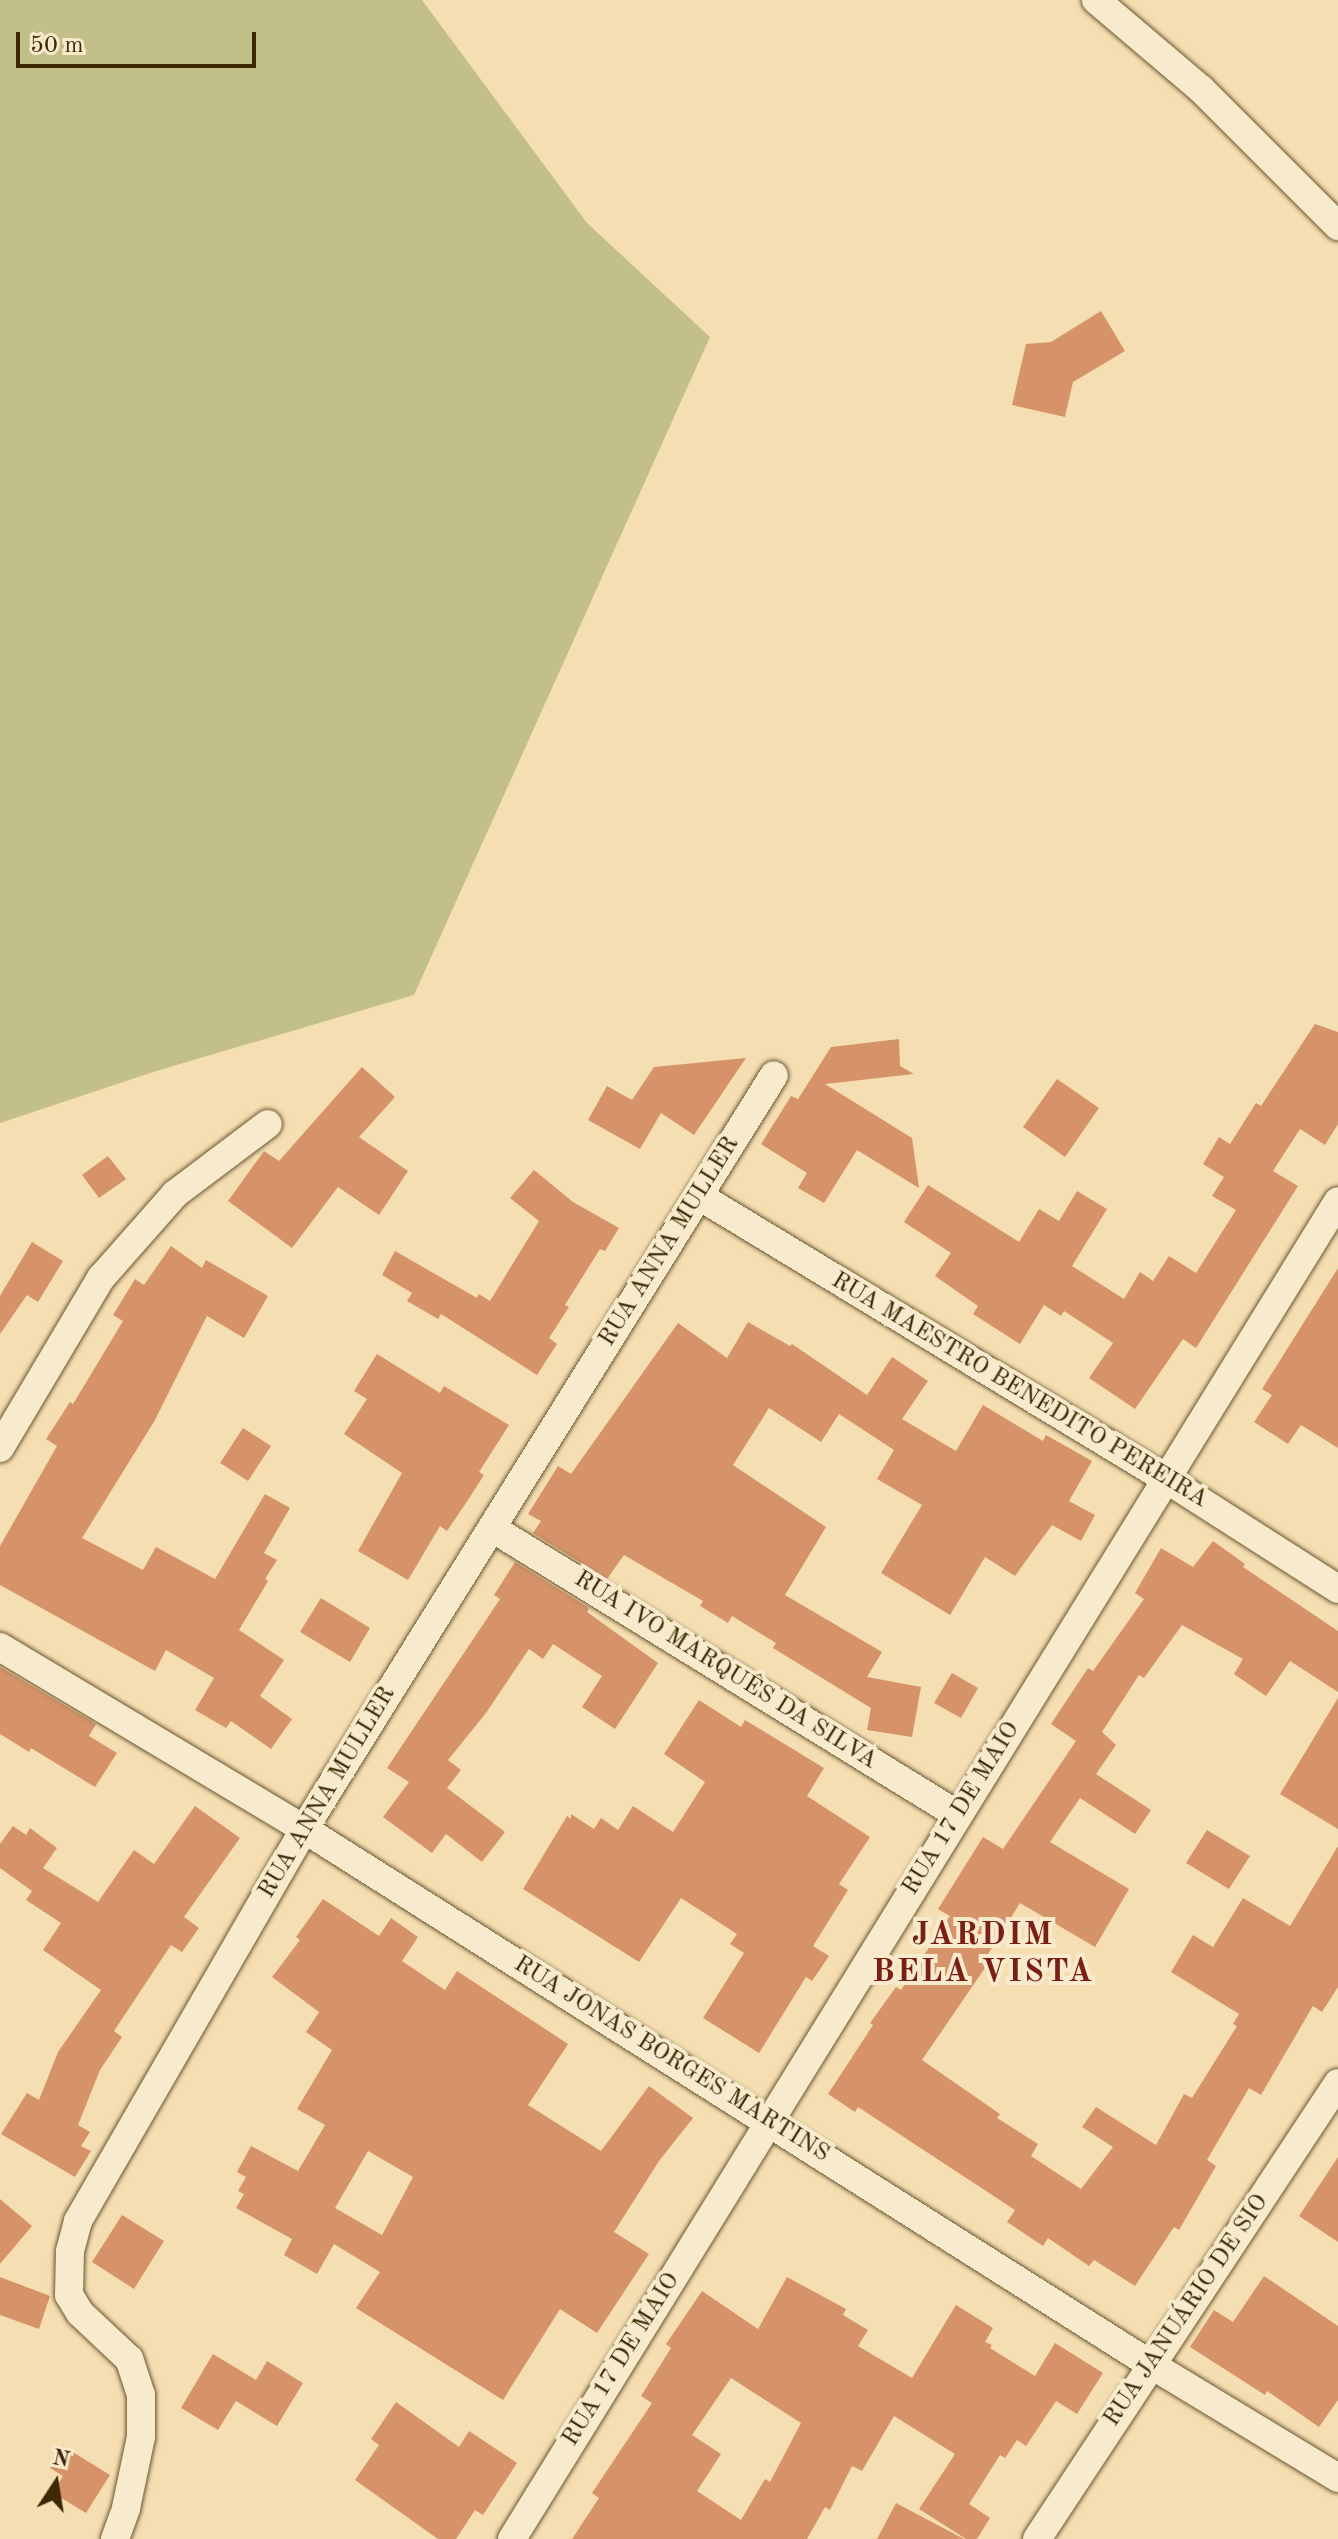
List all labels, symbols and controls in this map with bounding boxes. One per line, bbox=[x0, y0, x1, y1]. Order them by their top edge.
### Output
scale bar bbox=[20, 16, 260, 66]
text: 50 m bbox=[30, 34, 84, 58]
street label: RUA ANNA MULLER bbox=[594, 1132, 746, 1352]
street label: RUA MAESTRO BENEDITO PEREIRA bbox=[826, 1267, 1212, 1515]
street label: RUA IVO MARQUÊS DA SILVA bbox=[568, 1566, 882, 1776]
street label: RUA ANNA MULLER bbox=[253, 1682, 403, 1904]
street label: RUA 17 DE MAIO bbox=[897, 1717, 1027, 1901]
district label: JARDIM BELA VISTA bbox=[872, 1918, 1094, 1993]
street label: RUA JONAS BORGES MARTINS bbox=[508, 1951, 834, 2169]
street label: RUA JANUÁRIO DE SIO bbox=[1098, 2189, 1276, 2433]
street label: RUA 17 DE MAIO bbox=[557, 2268, 687, 2452]
north arrow bbox=[16, 2443, 96, 2523]
text: N bbox=[50, 2447, 71, 2472]

